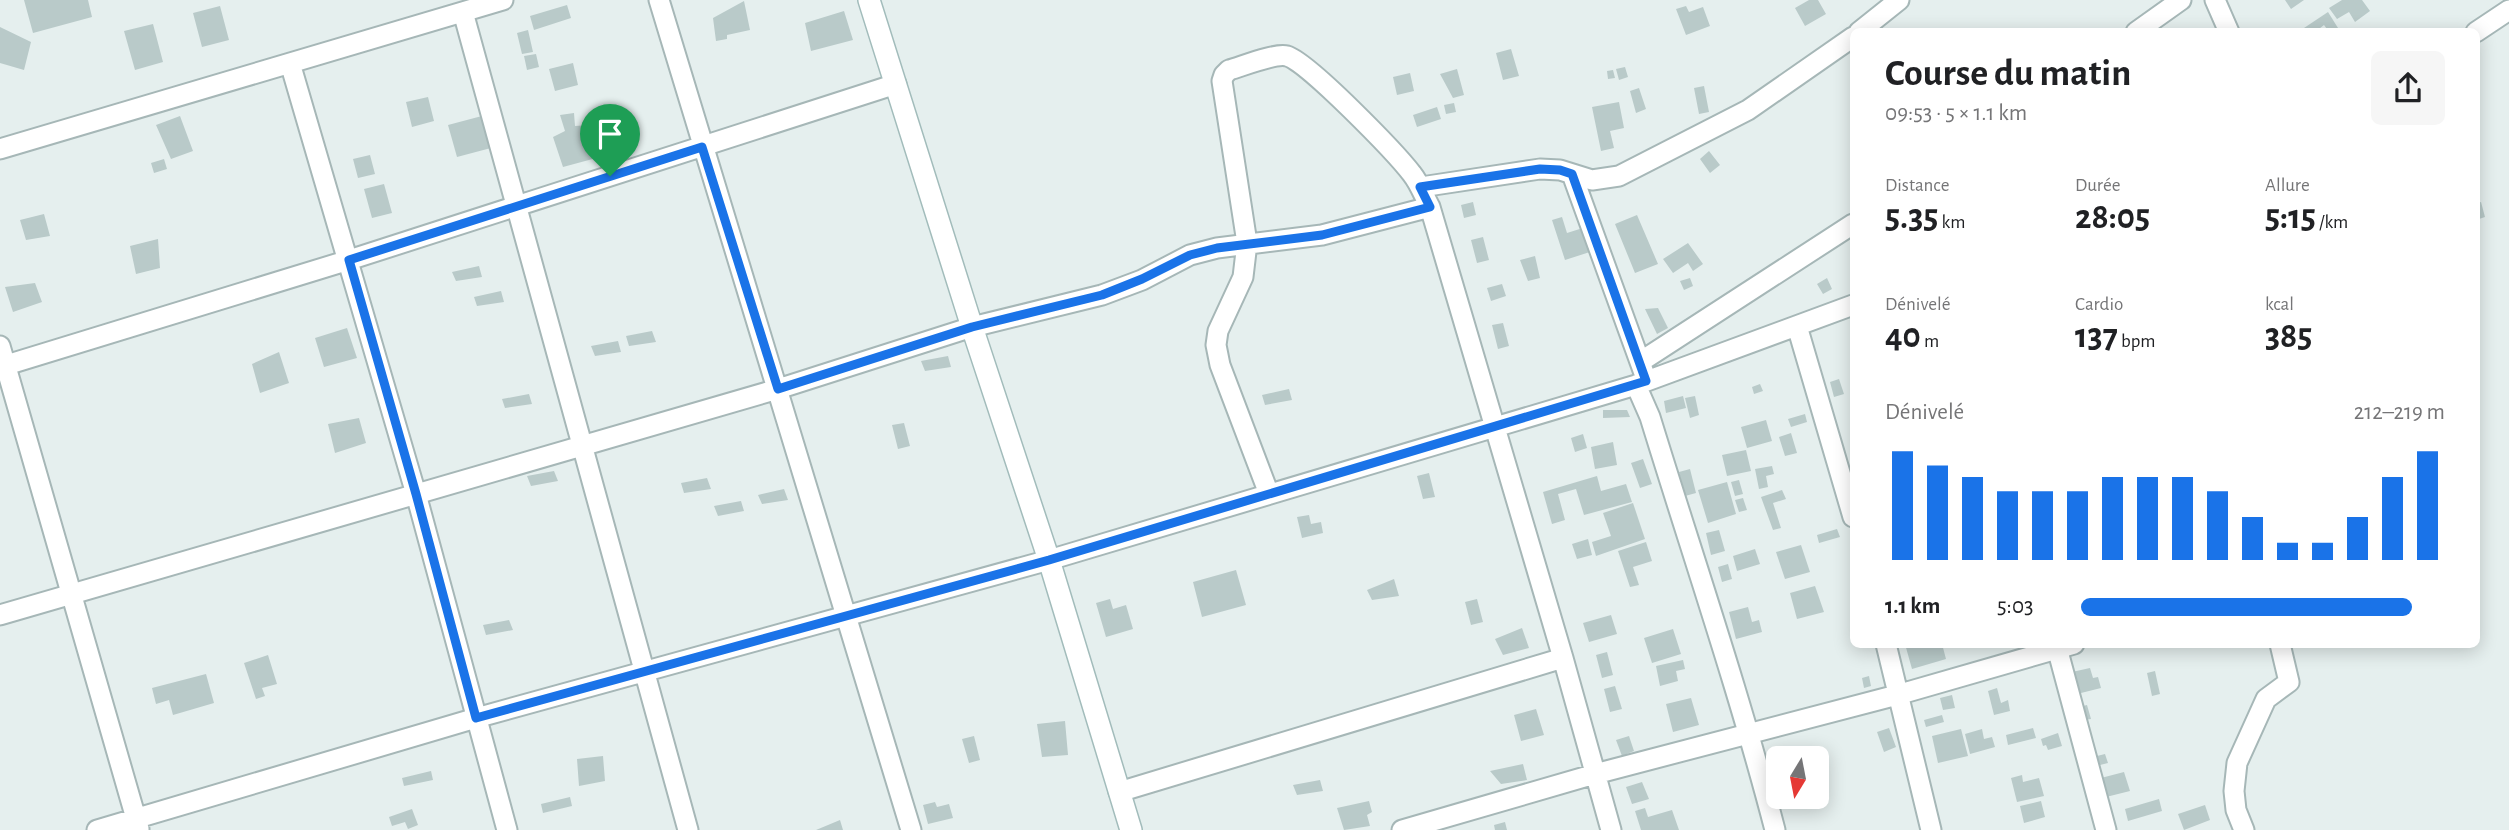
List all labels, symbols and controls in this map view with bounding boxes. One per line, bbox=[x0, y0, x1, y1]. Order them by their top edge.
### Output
button: share bbox=[2371, 51, 2445, 125]
text: Course du matin bbox=[1885, 55, 2131, 93]
text: 09:53 · 5 × 1.1 km bbox=[1885, 102, 2027, 125]
pin bbox=[580, 104, 640, 176]
icon: arrive bbox=[591, 115, 629, 153]
text: Distance bbox=[1885, 176, 1949, 195]
text: Durée bbox=[2075, 176, 2120, 195]
text: Allure bbox=[2265, 176, 2310, 195]
text: 5.35 bbox=[1885, 200, 1938, 235]
text: 28:05 bbox=[2075, 200, 2150, 235]
text: 5:15 bbox=[2265, 200, 2316, 235]
text: km bbox=[1938, 213, 1965, 232]
text: /km bbox=[2316, 213, 2348, 232]
text: Dénivelé bbox=[1885, 295, 1950, 314]
text: Cardio bbox=[2075, 295, 2123, 314]
text: kcal bbox=[2265, 295, 2294, 314]
text: 40 bbox=[1885, 319, 1921, 354]
text: 137 bbox=[2075, 319, 2118, 354]
text: 385 bbox=[2265, 319, 2312, 354]
text: m bbox=[1921, 332, 1939, 351]
text: bpm bbox=[2118, 332, 2155, 351]
text: Dénivelé bbox=[1885, 401, 1964, 424]
text: 212–219 m bbox=[2354, 401, 2445, 424]
text: 1.1 km bbox=[1885, 595, 1940, 618]
text: 5:03 bbox=[1997, 595, 2034, 618]
north arrow bbox=[1766, 746, 1829, 808]
map controls bbox=[1766, 746, 1829, 809]

